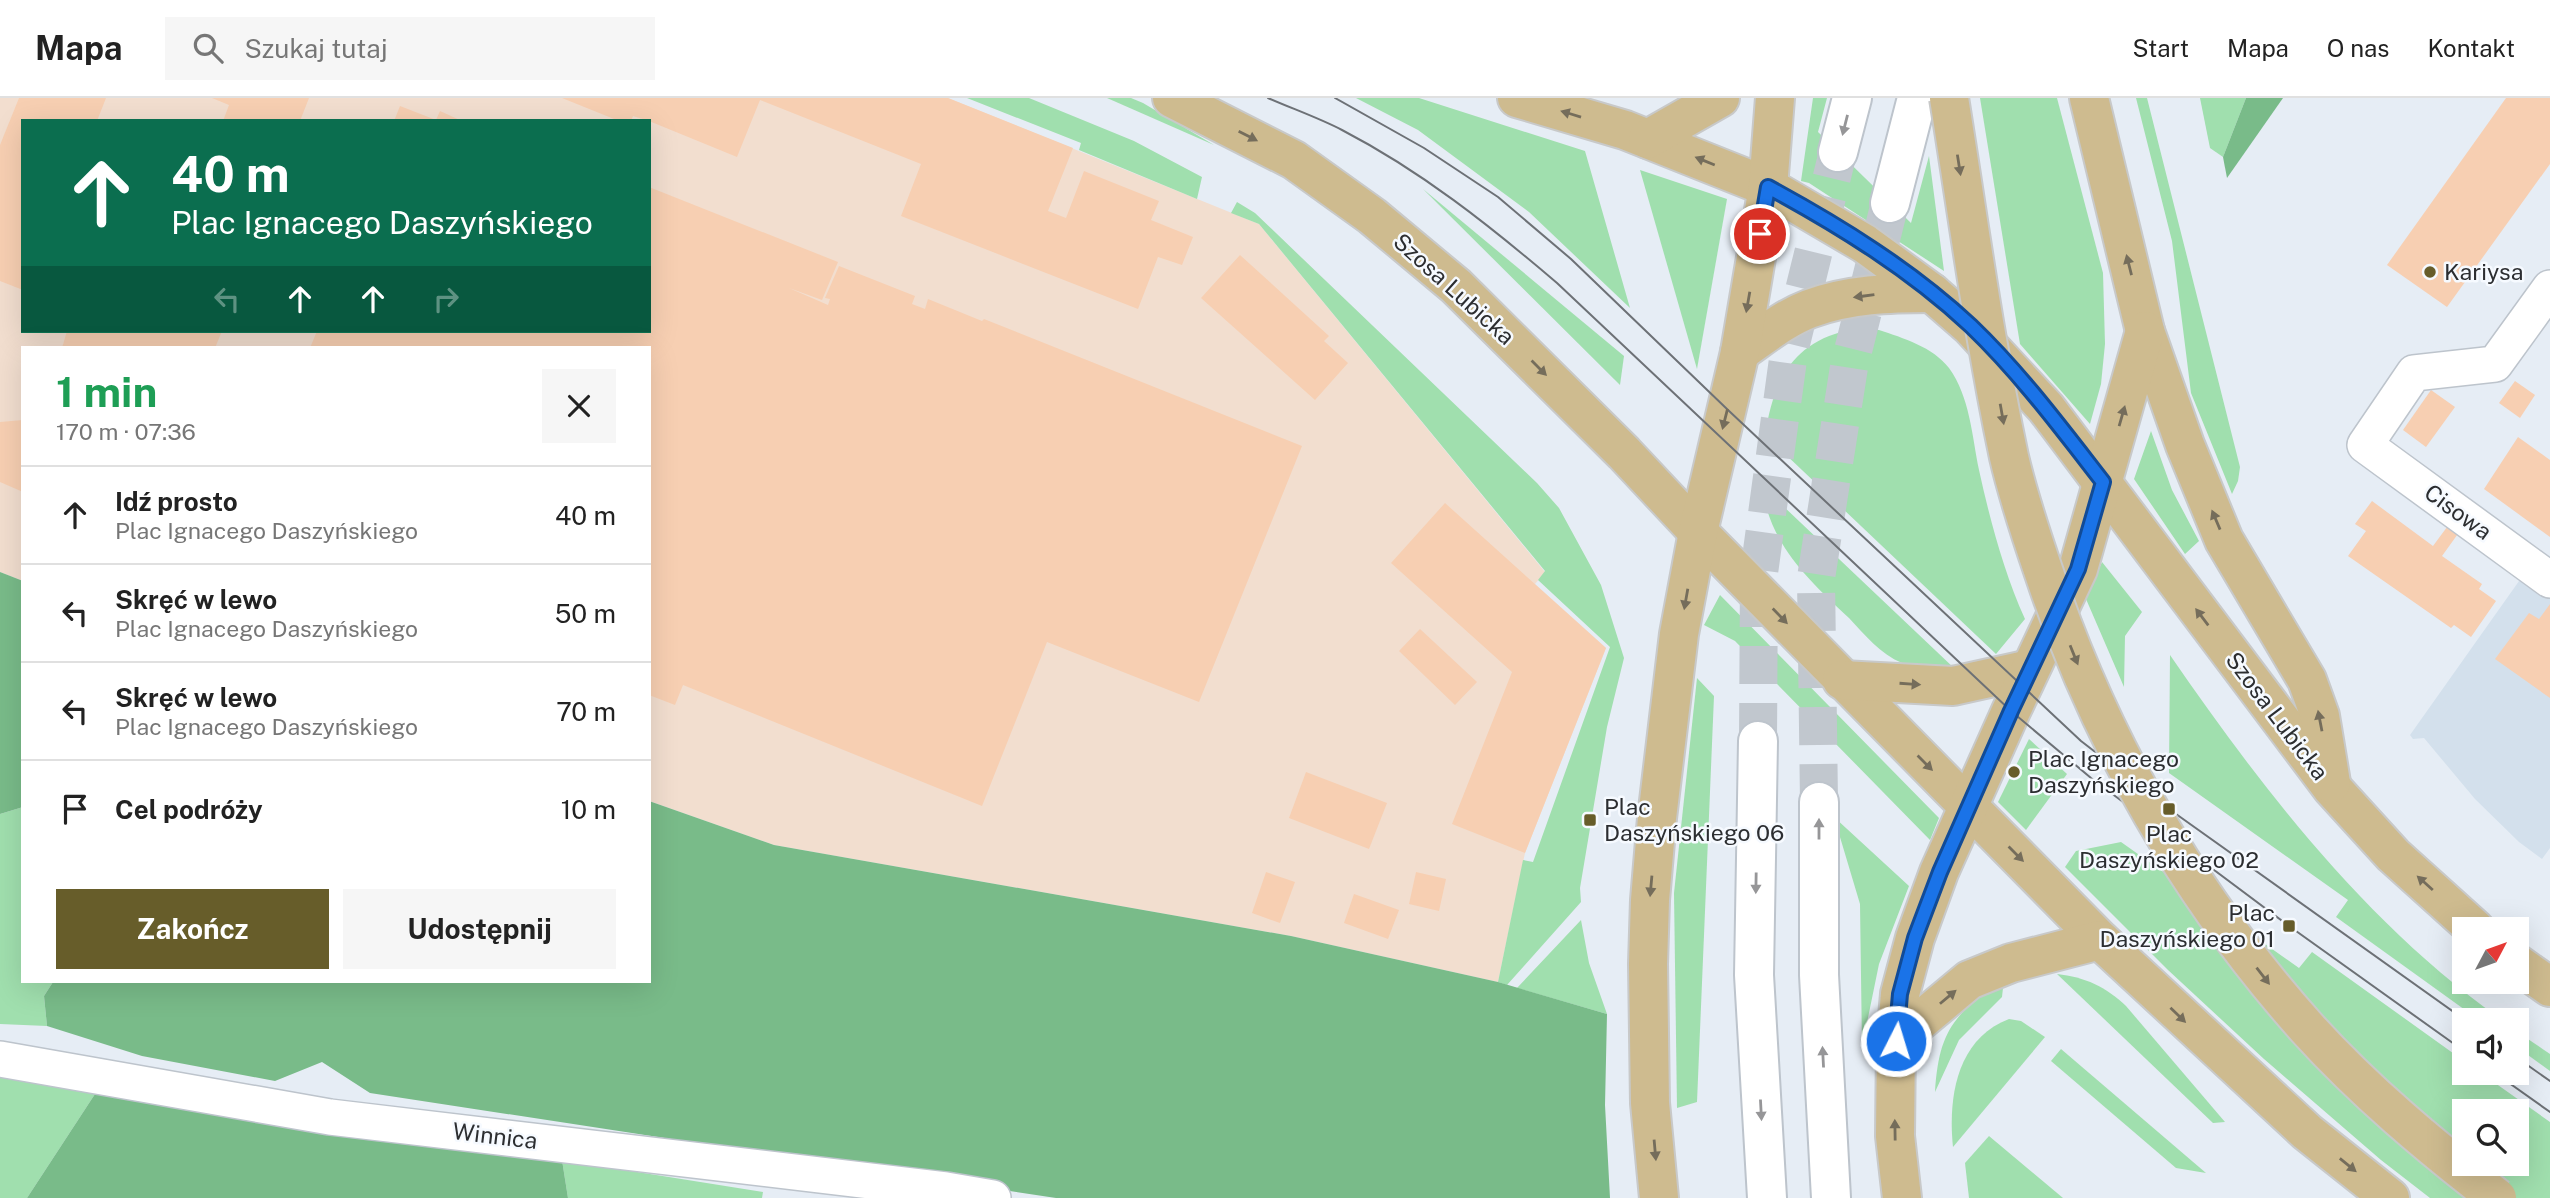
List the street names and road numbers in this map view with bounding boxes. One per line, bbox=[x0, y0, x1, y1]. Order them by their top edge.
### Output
street label: Szosa Lubicka bbox=[1388, 227, 1520, 350]
street label: Cisowa bbox=[2419, 478, 2497, 545]
street label: Szosa Lubicka bbox=[2221, 646, 2334, 785]
street label: Winnica bbox=[451, 1117, 539, 1154]

